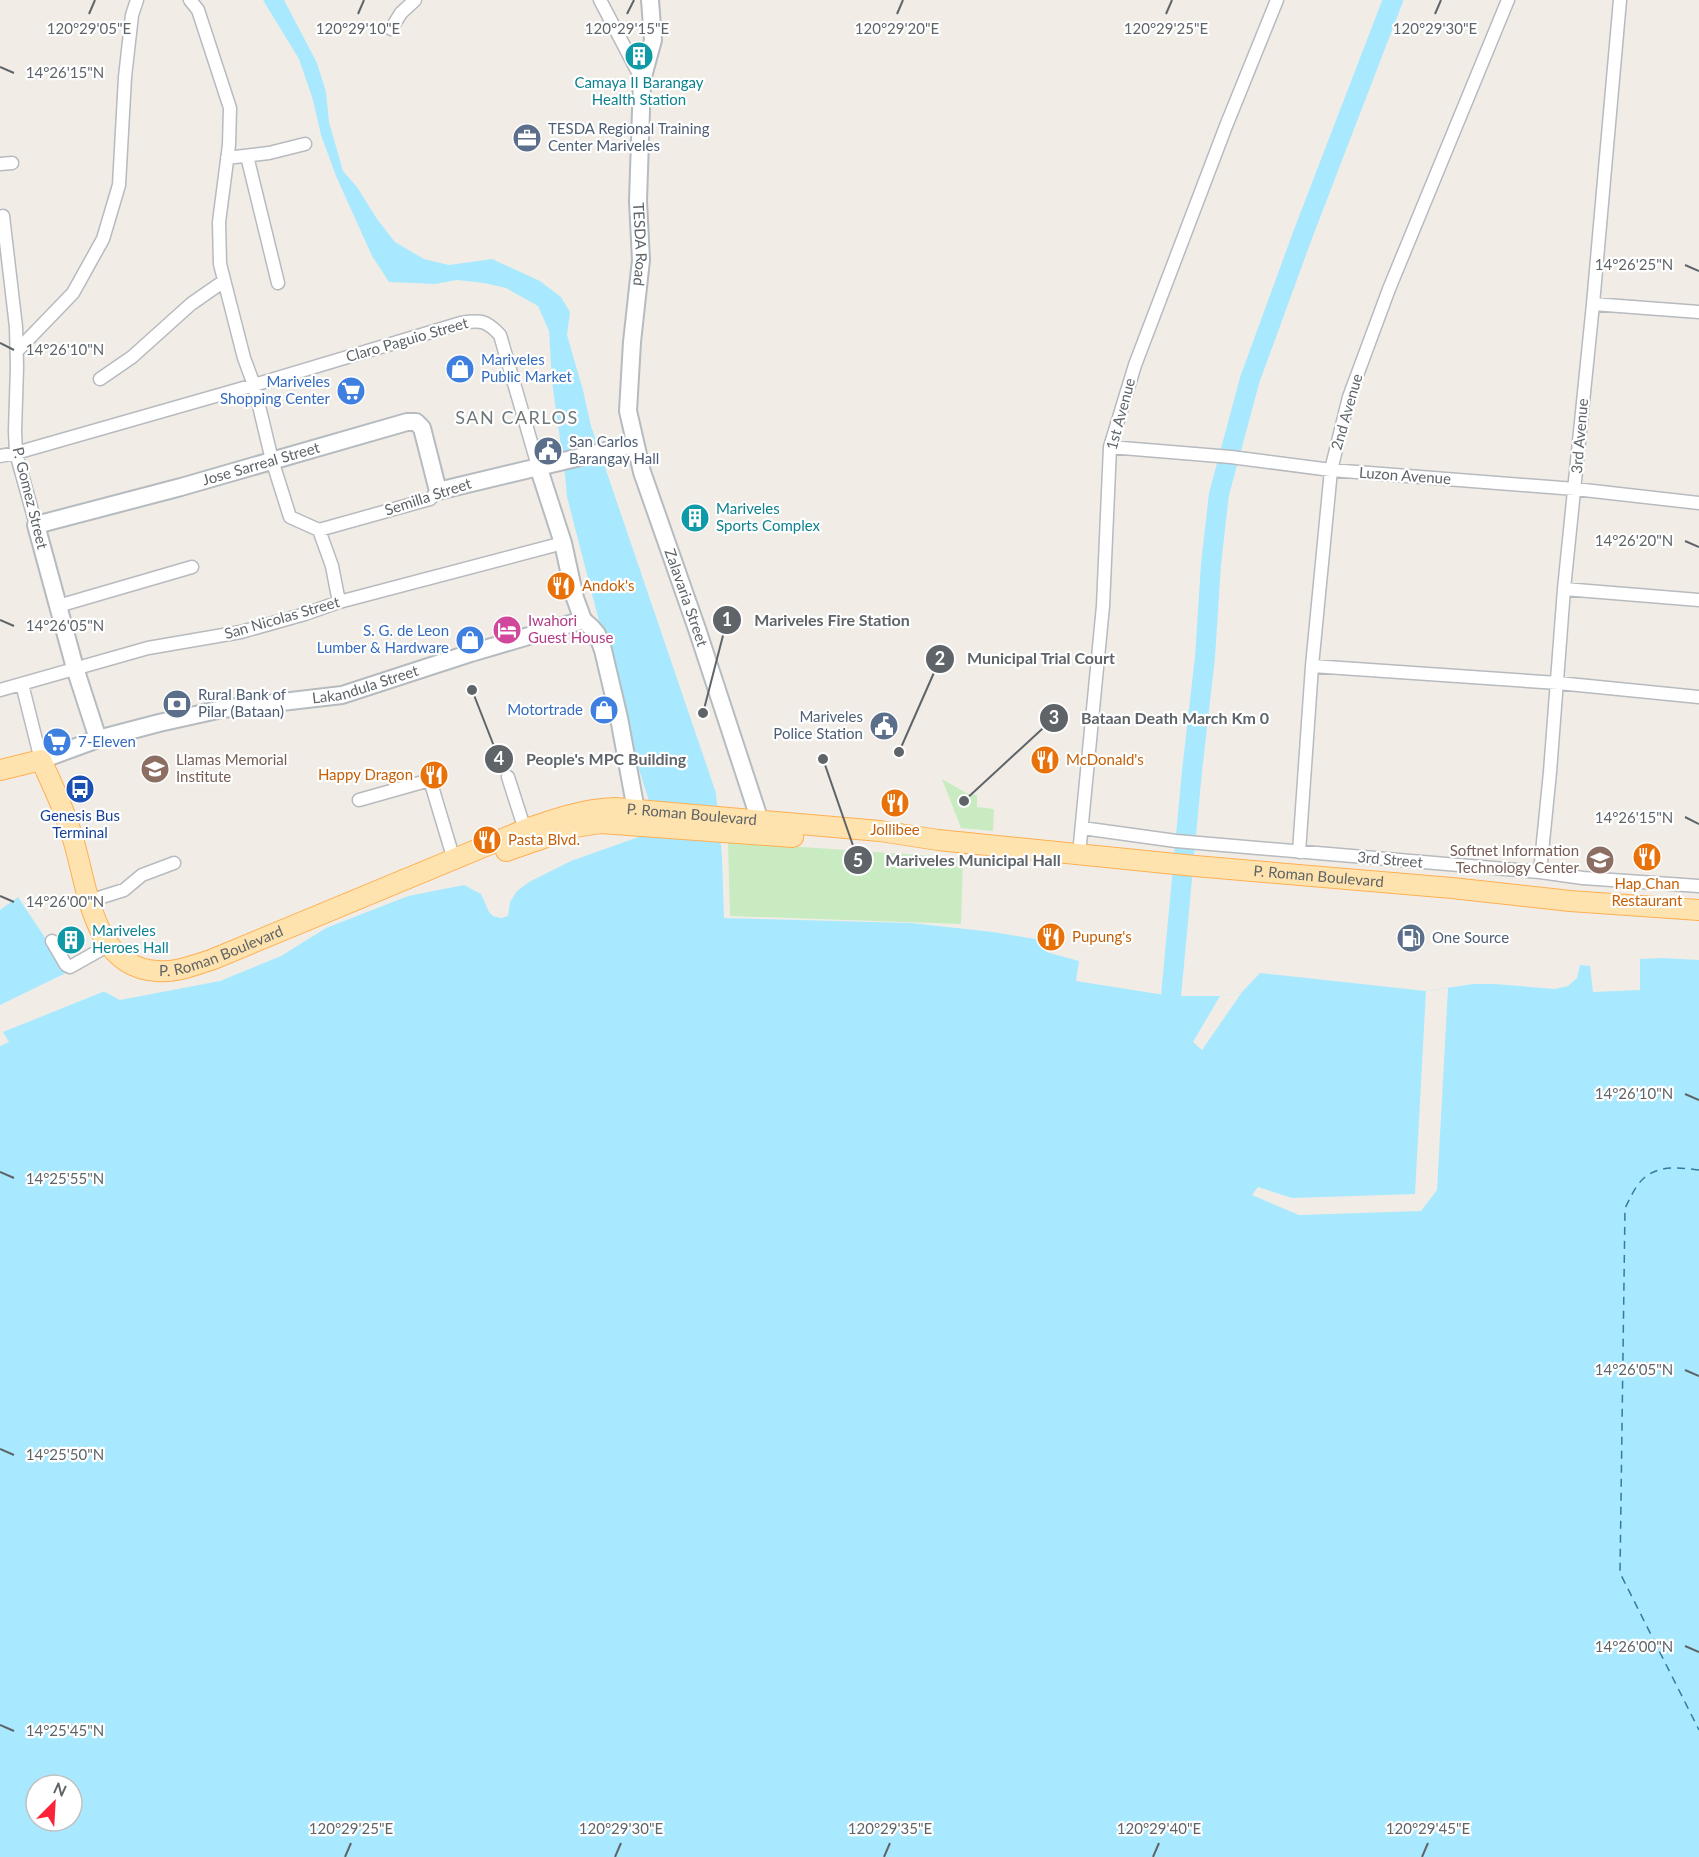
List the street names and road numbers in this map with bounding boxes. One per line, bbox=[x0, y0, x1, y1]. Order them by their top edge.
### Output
street label: TESDA Road bbox=[630, 202, 651, 287]
street label: Claro Paguio Street bbox=[344, 313, 471, 365]
street label: 2nd Avenue bbox=[1327, 371, 1366, 452]
street label: 1st Avenue bbox=[1102, 376, 1138, 452]
street label: 3rd Avenue bbox=[1567, 398, 1591, 474]
street label: Jose Sarreal Street bbox=[200, 437, 322, 488]
street label: P. Gomez Street bbox=[10, 445, 53, 551]
street label: Luzon Avenue bbox=[1358, 463, 1452, 487]
street label: Semilla Street bbox=[382, 473, 474, 518]
street label: Zalavaria Street bbox=[662, 546, 712, 649]
street label: San Nicolas Street bbox=[222, 592, 342, 642]
street label: Lakandula Street bbox=[311, 661, 421, 706]
street label: P. Roman Boulevard bbox=[626, 799, 758, 828]
street label: 3rd Street bbox=[1357, 847, 1424, 871]
street label: P. Roman Boulevard bbox=[1253, 861, 1385, 890]
street label: P. Roman Boulevard bbox=[159, 921, 286, 979]

